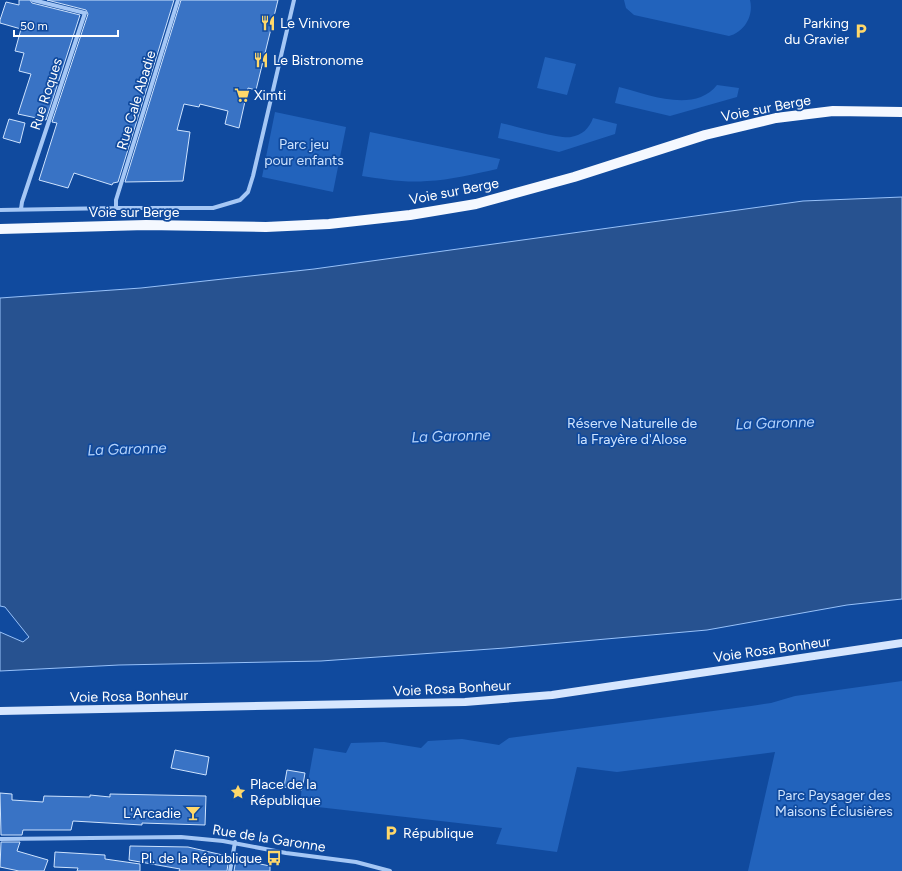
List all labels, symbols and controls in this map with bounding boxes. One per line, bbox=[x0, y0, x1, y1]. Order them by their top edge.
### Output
scale bar bbox=[14, 12, 118, 38]
restaurant icon: Le Vinivore bbox=[259, 14, 277, 32]
place label: Le Vinivore bbox=[280, 15, 350, 32]
place label: Parking du Gravier bbox=[784, 15, 849, 48]
text: 50 m bbox=[20, 19, 48, 33]
parking icon: Parking du Gravier bbox=[852, 22, 870, 40]
street label: Rue Cale Abadie bbox=[113, 48, 160, 152]
restaurant icon: Le Bistronome bbox=[252, 51, 270, 69]
place label: Le Bistronome bbox=[273, 52, 364, 69]
street label: Rue Roques bbox=[27, 56, 66, 132]
supermarket icon: Ximti bbox=[233, 86, 251, 104]
place label: Ximti bbox=[254, 87, 286, 104]
street label: Voie sur Berge bbox=[720, 91, 813, 126]
park label: Parc jeu pour enfants bbox=[264, 136, 344, 169]
street label: Voie sur Berge bbox=[408, 174, 501, 209]
street label: Voie sur Berge bbox=[89, 204, 180, 221]
water label: La Garonne bbox=[735, 413, 815, 433]
park label: Réserve Naturelle de la Frayère d'Alose bbox=[567, 415, 697, 448]
water label: La Garonne bbox=[411, 426, 491, 446]
water label: La Garonne bbox=[87, 439, 167, 459]
street label: Voie Rosa Bonheur bbox=[712, 633, 832, 666]
street label: Voie Rosa Bonheur bbox=[393, 677, 512, 700]
street label: Voie Rosa Bonheur bbox=[70, 687, 188, 706]
place label: Place de la République bbox=[250, 776, 321, 809]
place icon: Place de la République bbox=[229, 783, 247, 801]
park label: Parc Paysager des Maisons Éclusières bbox=[775, 787, 893, 820]
bar icon: L'Arcadie bbox=[184, 804, 202, 822]
place label: L'Arcadie bbox=[123, 805, 181, 822]
street label: Rue de la Garonne bbox=[211, 821, 327, 856]
parking icon: République bbox=[382, 824, 400, 842]
place label: République bbox=[403, 825, 474, 842]
bus stop icon: Pl. de la République bbox=[265, 849, 283, 867]
place label: Pl. de la République bbox=[141, 850, 262, 867]

